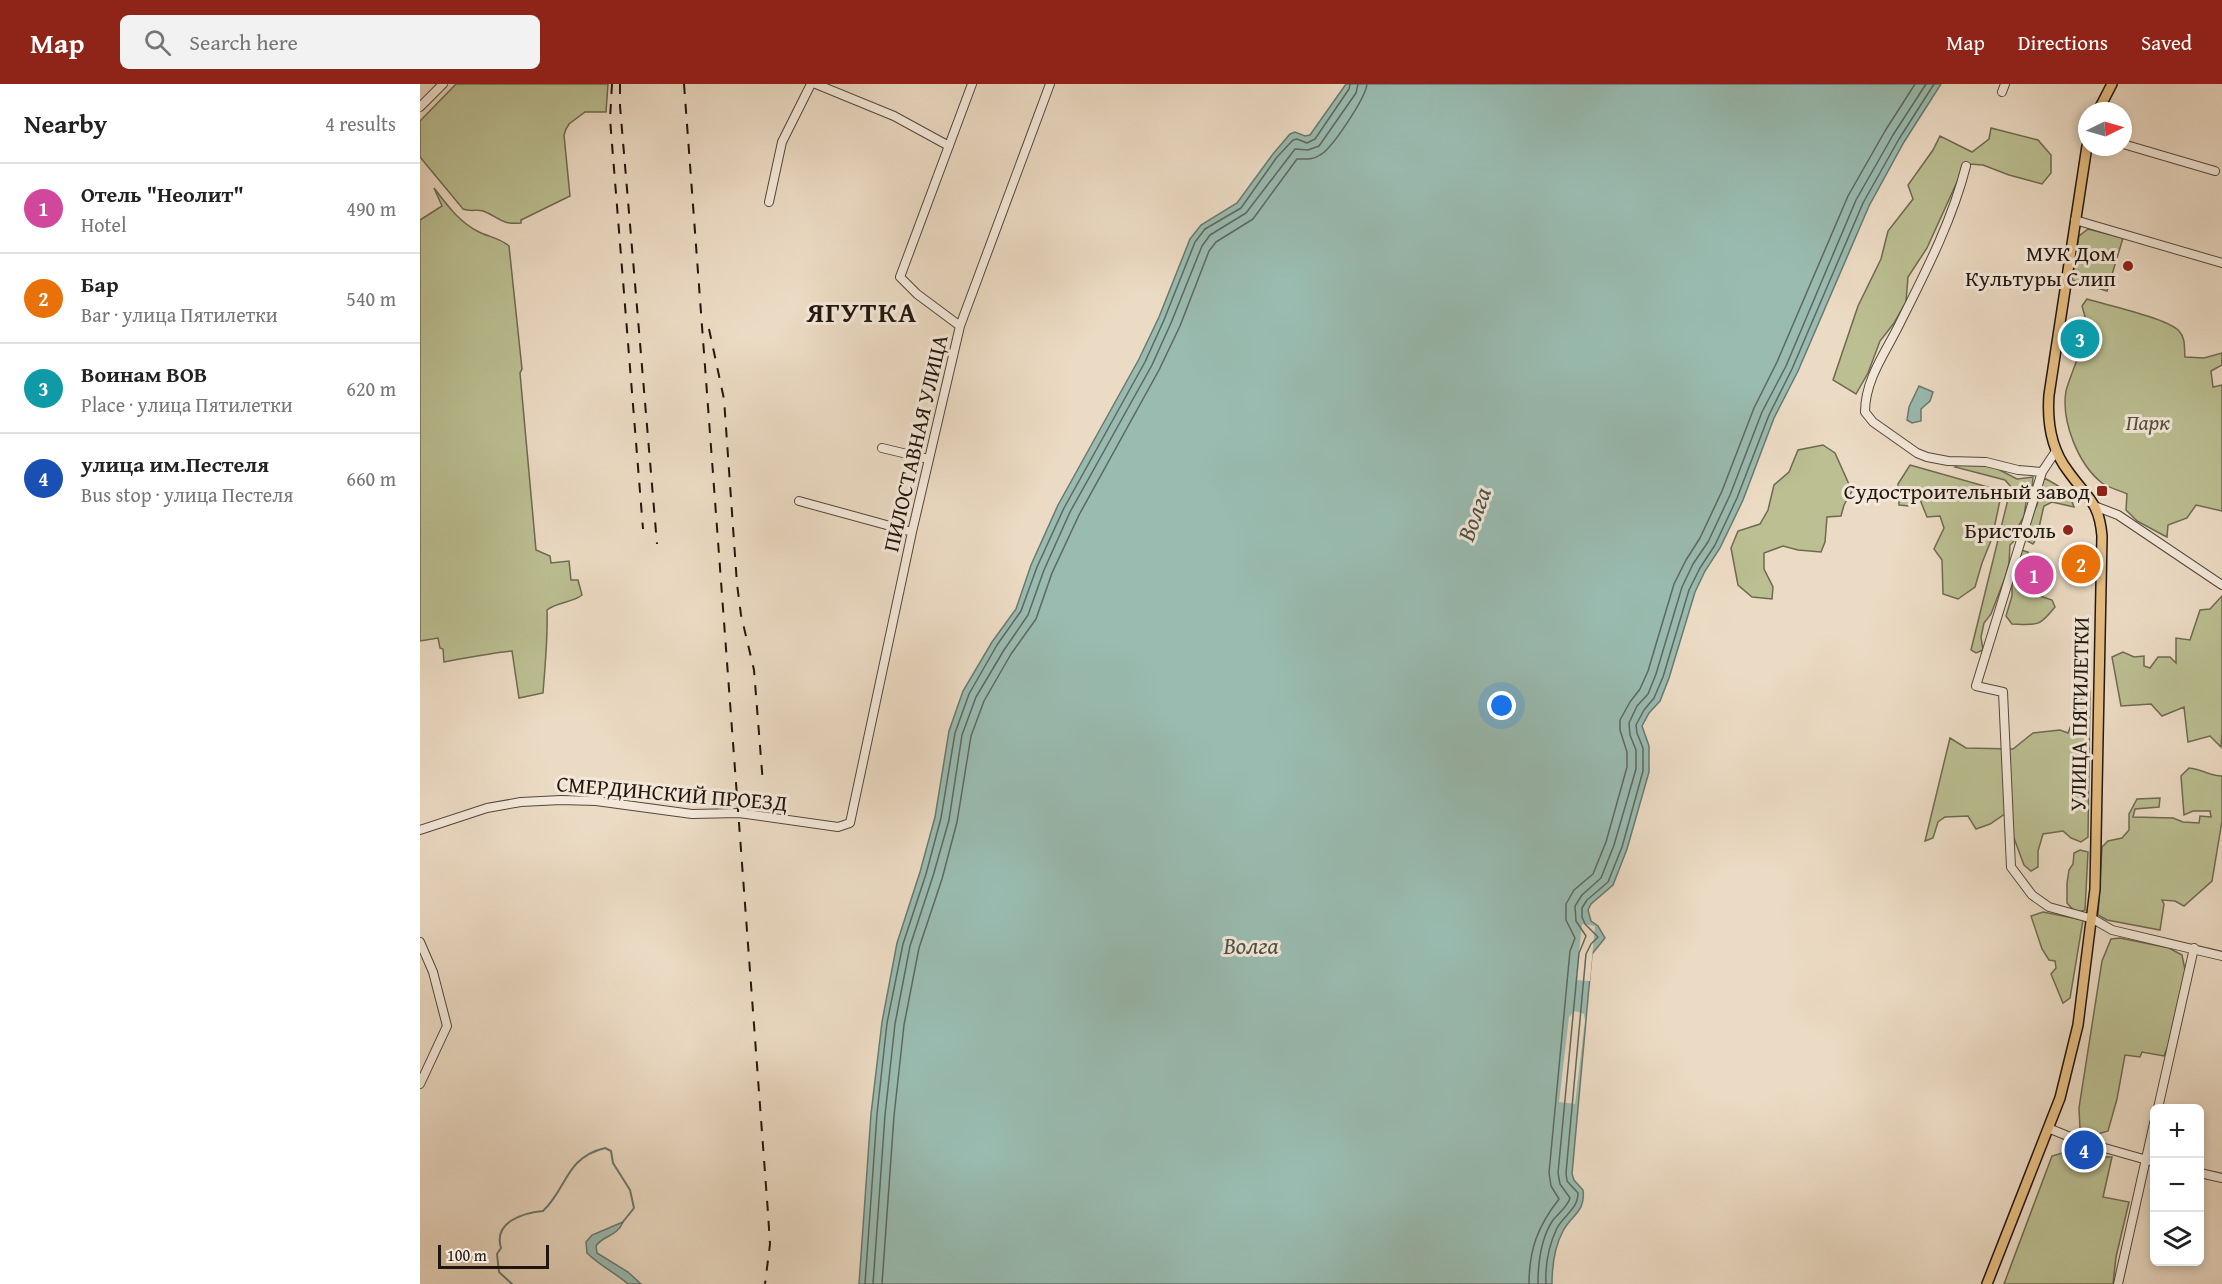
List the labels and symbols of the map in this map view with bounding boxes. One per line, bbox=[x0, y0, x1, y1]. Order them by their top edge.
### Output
north arrow bbox=[2078, 102, 2132, 156]
place label: МУК Дом Культуры Слип bbox=[1965, 237, 2116, 294]
marker: МУК Дом Культуры Слип bbox=[2121, 259, 2135, 273]
district label: ЯГУТКА bbox=[805, 291, 918, 332]
pin: 3 bbox=[2060, 316, 2100, 362]
street label: ПИЛОСТАВНАЯ УЛИЦА bbox=[874, 331, 956, 555]
park label: Парк bbox=[2126, 406, 2170, 438]
place label: Судостроительный завод bbox=[1844, 475, 2090, 507]
water label: Волга bbox=[1448, 482, 1500, 547]
marker: Судостроительный завод bbox=[2095, 484, 2109, 498]
place label: Бристоль bbox=[1964, 514, 2056, 546]
marker: Бристоль bbox=[2061, 523, 2075, 537]
pin: 2 bbox=[2062, 542, 2100, 586]
pin: 1 bbox=[2014, 552, 2054, 598]
street label: УЛИЦА ПЯТИЛЕТКИ bbox=[2061, 616, 2097, 812]
your location bbox=[1487, 691, 1516, 720]
street label: СМЕРДИНСКИЙ ПРОЕЗД bbox=[555, 767, 789, 819]
water label: Волга bbox=[1223, 928, 1278, 963]
pin: 4 bbox=[2064, 1128, 2104, 1172]
scale bar bbox=[438, 1242, 549, 1270]

